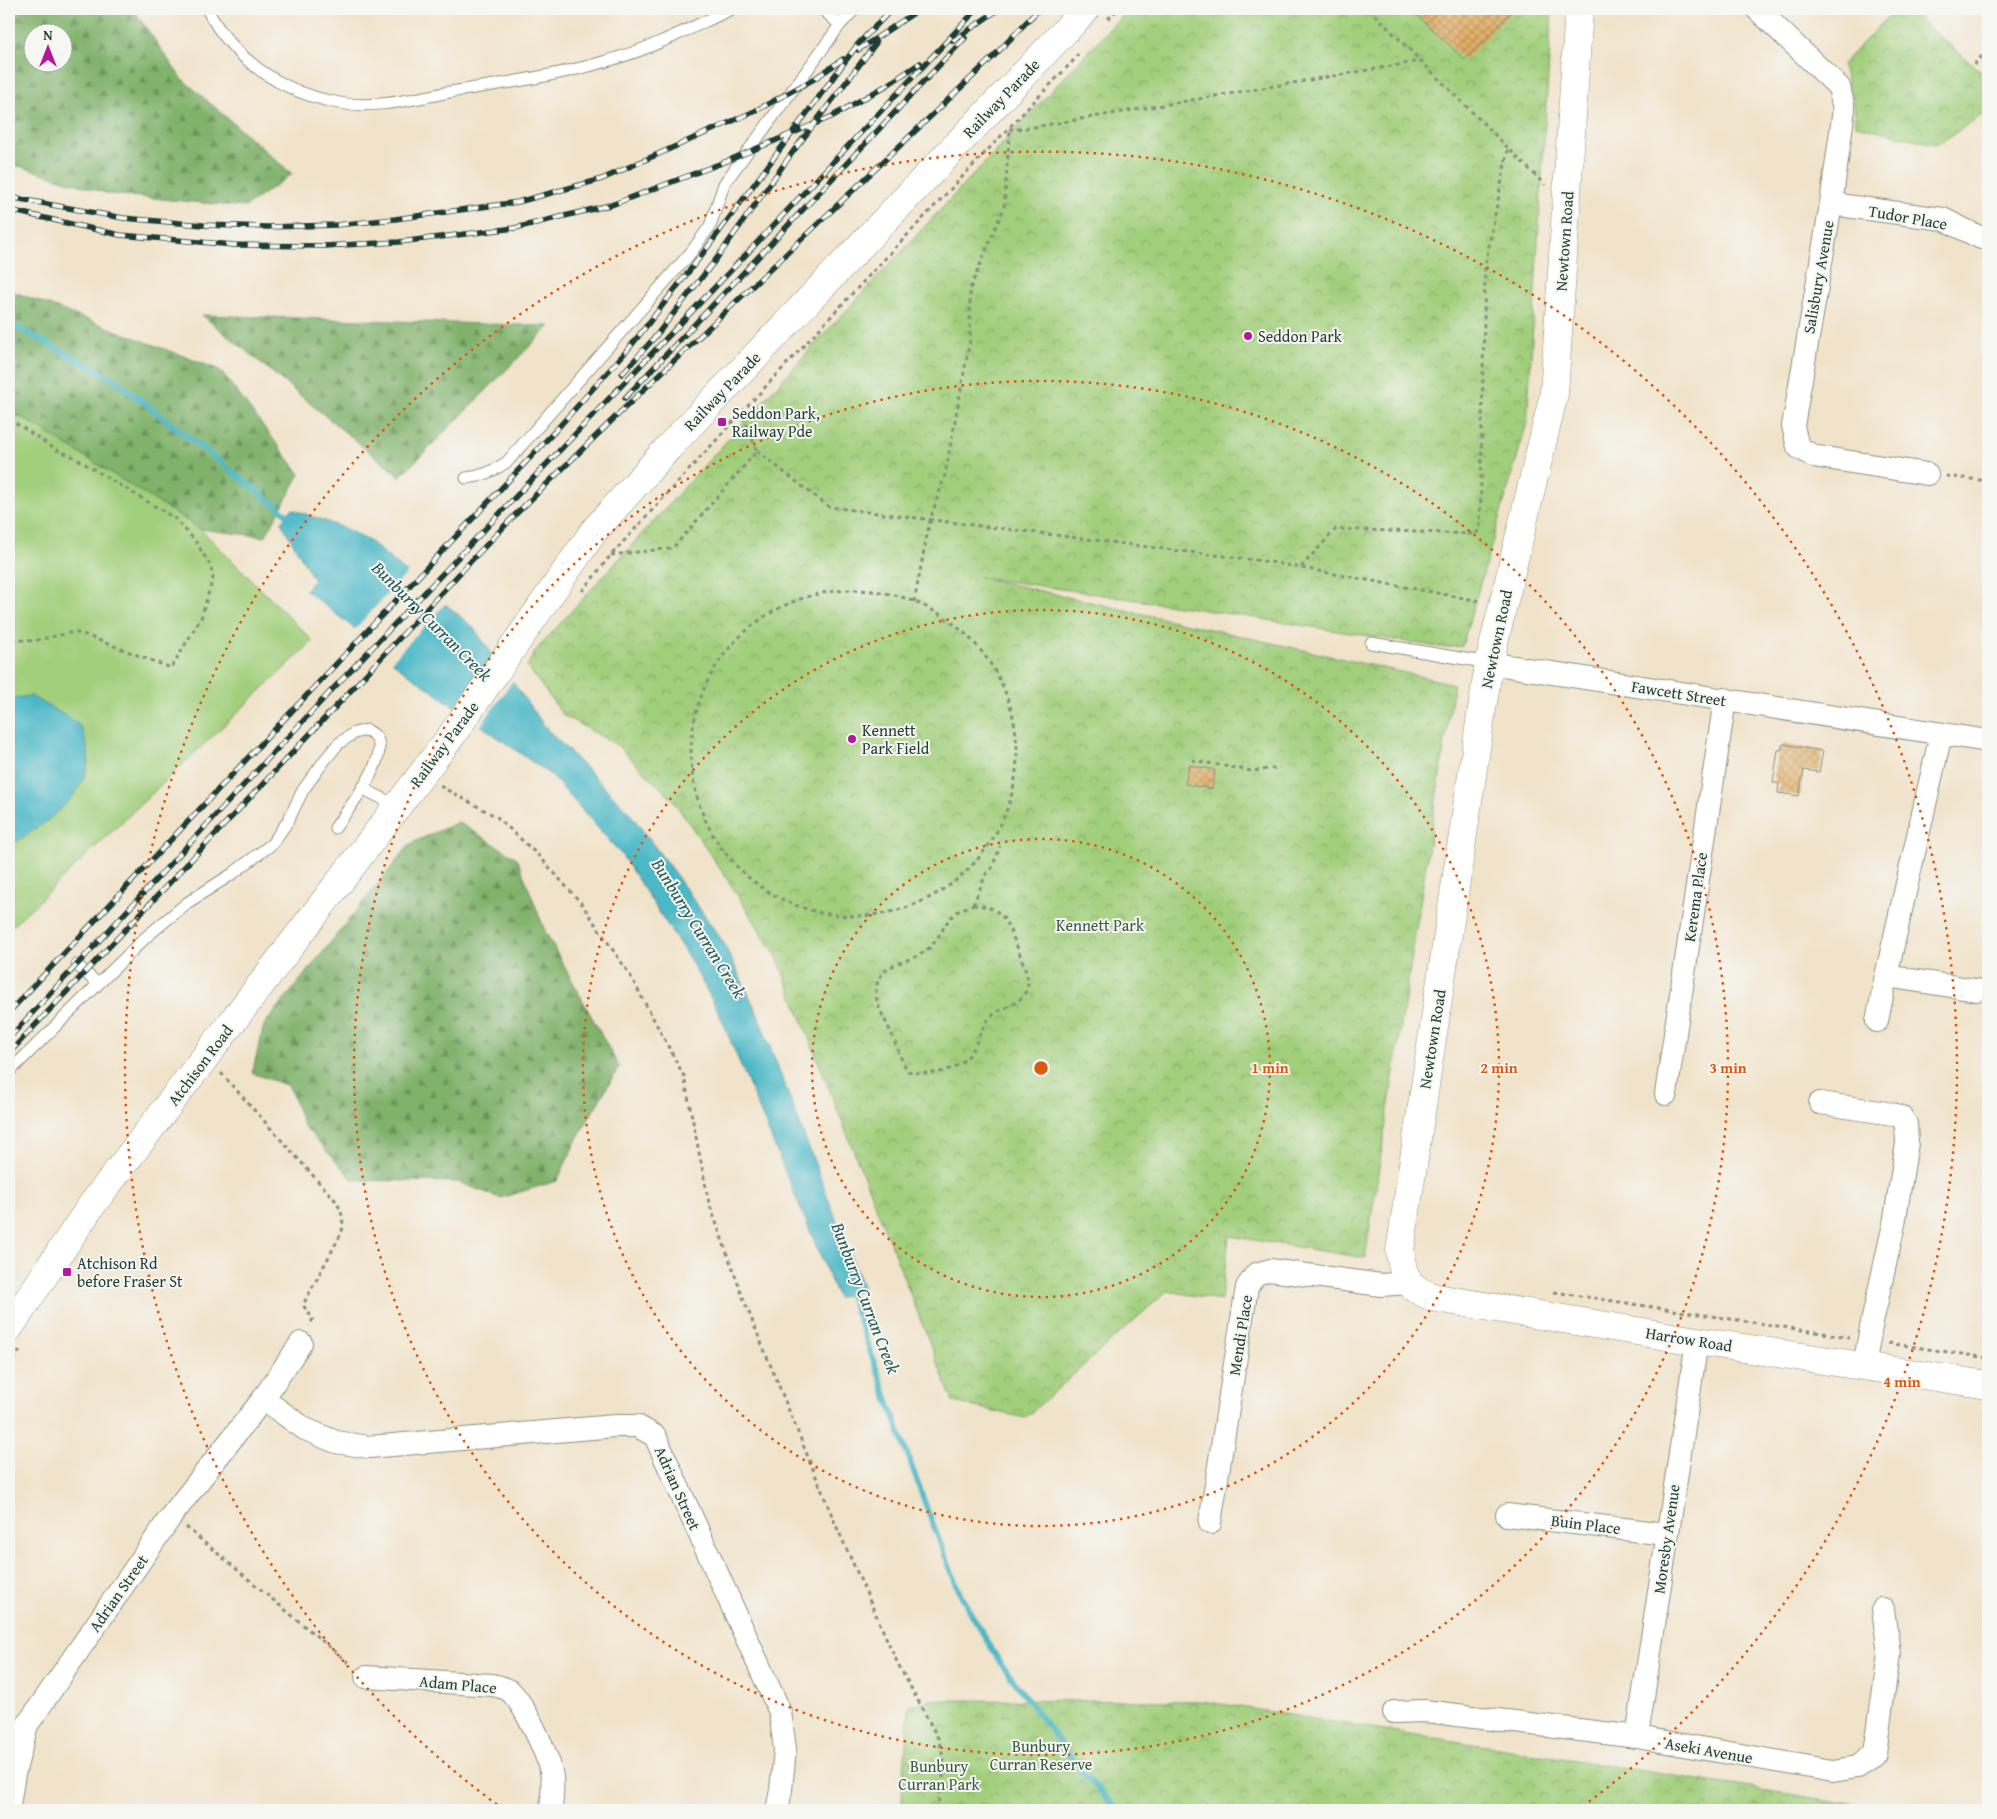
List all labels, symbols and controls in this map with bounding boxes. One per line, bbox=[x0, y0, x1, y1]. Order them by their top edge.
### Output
north arrow bbox=[22, 22, 72, 72]
text: N bbox=[43, 25, 53, 45]
street label: Railway Parade bbox=[957, 53, 1045, 143]
street label: Newtown Road bbox=[1549, 190, 1579, 292]
street label: Tudor Place bbox=[1867, 198, 1949, 236]
street label: Salisbury Avenue bbox=[1796, 218, 1840, 336]
place label: Seddon Park bbox=[1258, 324, 1343, 348]
marker: Seddon Park bbox=[1242, 330, 1254, 342]
street label: Railway Parade bbox=[678, 346, 766, 436]
place label: Seddon Park, Railway Pde bbox=[732, 401, 820, 443]
marker: Seddon Park, Railway Pde bbox=[716, 416, 728, 428]
water label: Bunburry Curran Creek bbox=[365, 554, 499, 688]
street label: Newtown Road bbox=[1474, 587, 1518, 691]
street label: Fawcett Street bbox=[1630, 674, 1729, 712]
street label: Railway Parade bbox=[404, 696, 484, 792]
place label: Kennett Park Field bbox=[862, 718, 930, 760]
marker: Kennett Park Field bbox=[846, 733, 858, 745]
street label: Kerema Place bbox=[1677, 851, 1713, 943]
water label: Bunburry Curran Creek bbox=[645, 852, 753, 1004]
park label: Kennett Park bbox=[1056, 913, 1145, 937]
street label: Newtown Road bbox=[1412, 987, 1452, 1090]
street label: Atchison Road bbox=[161, 1019, 239, 1111]
text: 1 min bbox=[1251, 1057, 1289, 1078]
text: 2 min bbox=[1480, 1057, 1518, 1078]
text: 3 min bbox=[1709, 1057, 1747, 1078]
centre of rings bbox=[1032, 1059, 1050, 1077]
water label: Bunburry Curran Creek bbox=[824, 1217, 908, 1378]
place label: Atchison Rd before Fraser St bbox=[77, 1251, 183, 1293]
marker: Atchison Rd before Fraser St bbox=[61, 1266, 73, 1278]
street label: Mendi Place bbox=[1222, 1293, 1258, 1377]
street label: Harrow Road bbox=[1644, 1320, 1734, 1358]
text: 4 min bbox=[1883, 1371, 1921, 1392]
street label: Adrian Street bbox=[649, 1442, 707, 1534]
street label: Moresby Avenue bbox=[1646, 1483, 1686, 1595]
street label: Buin Place bbox=[1550, 1508, 1622, 1540]
street label: Adrian Street bbox=[82, 1549, 154, 1637]
street label: Adam Place bbox=[418, 1669, 498, 1699]
street label: Aseki Avenue bbox=[1663, 1730, 1755, 1770]
park label: Bunbury Curran Reserve bbox=[990, 1734, 1092, 1776]
park label: Bunbury Curran Park bbox=[898, 1754, 981, 1796]

